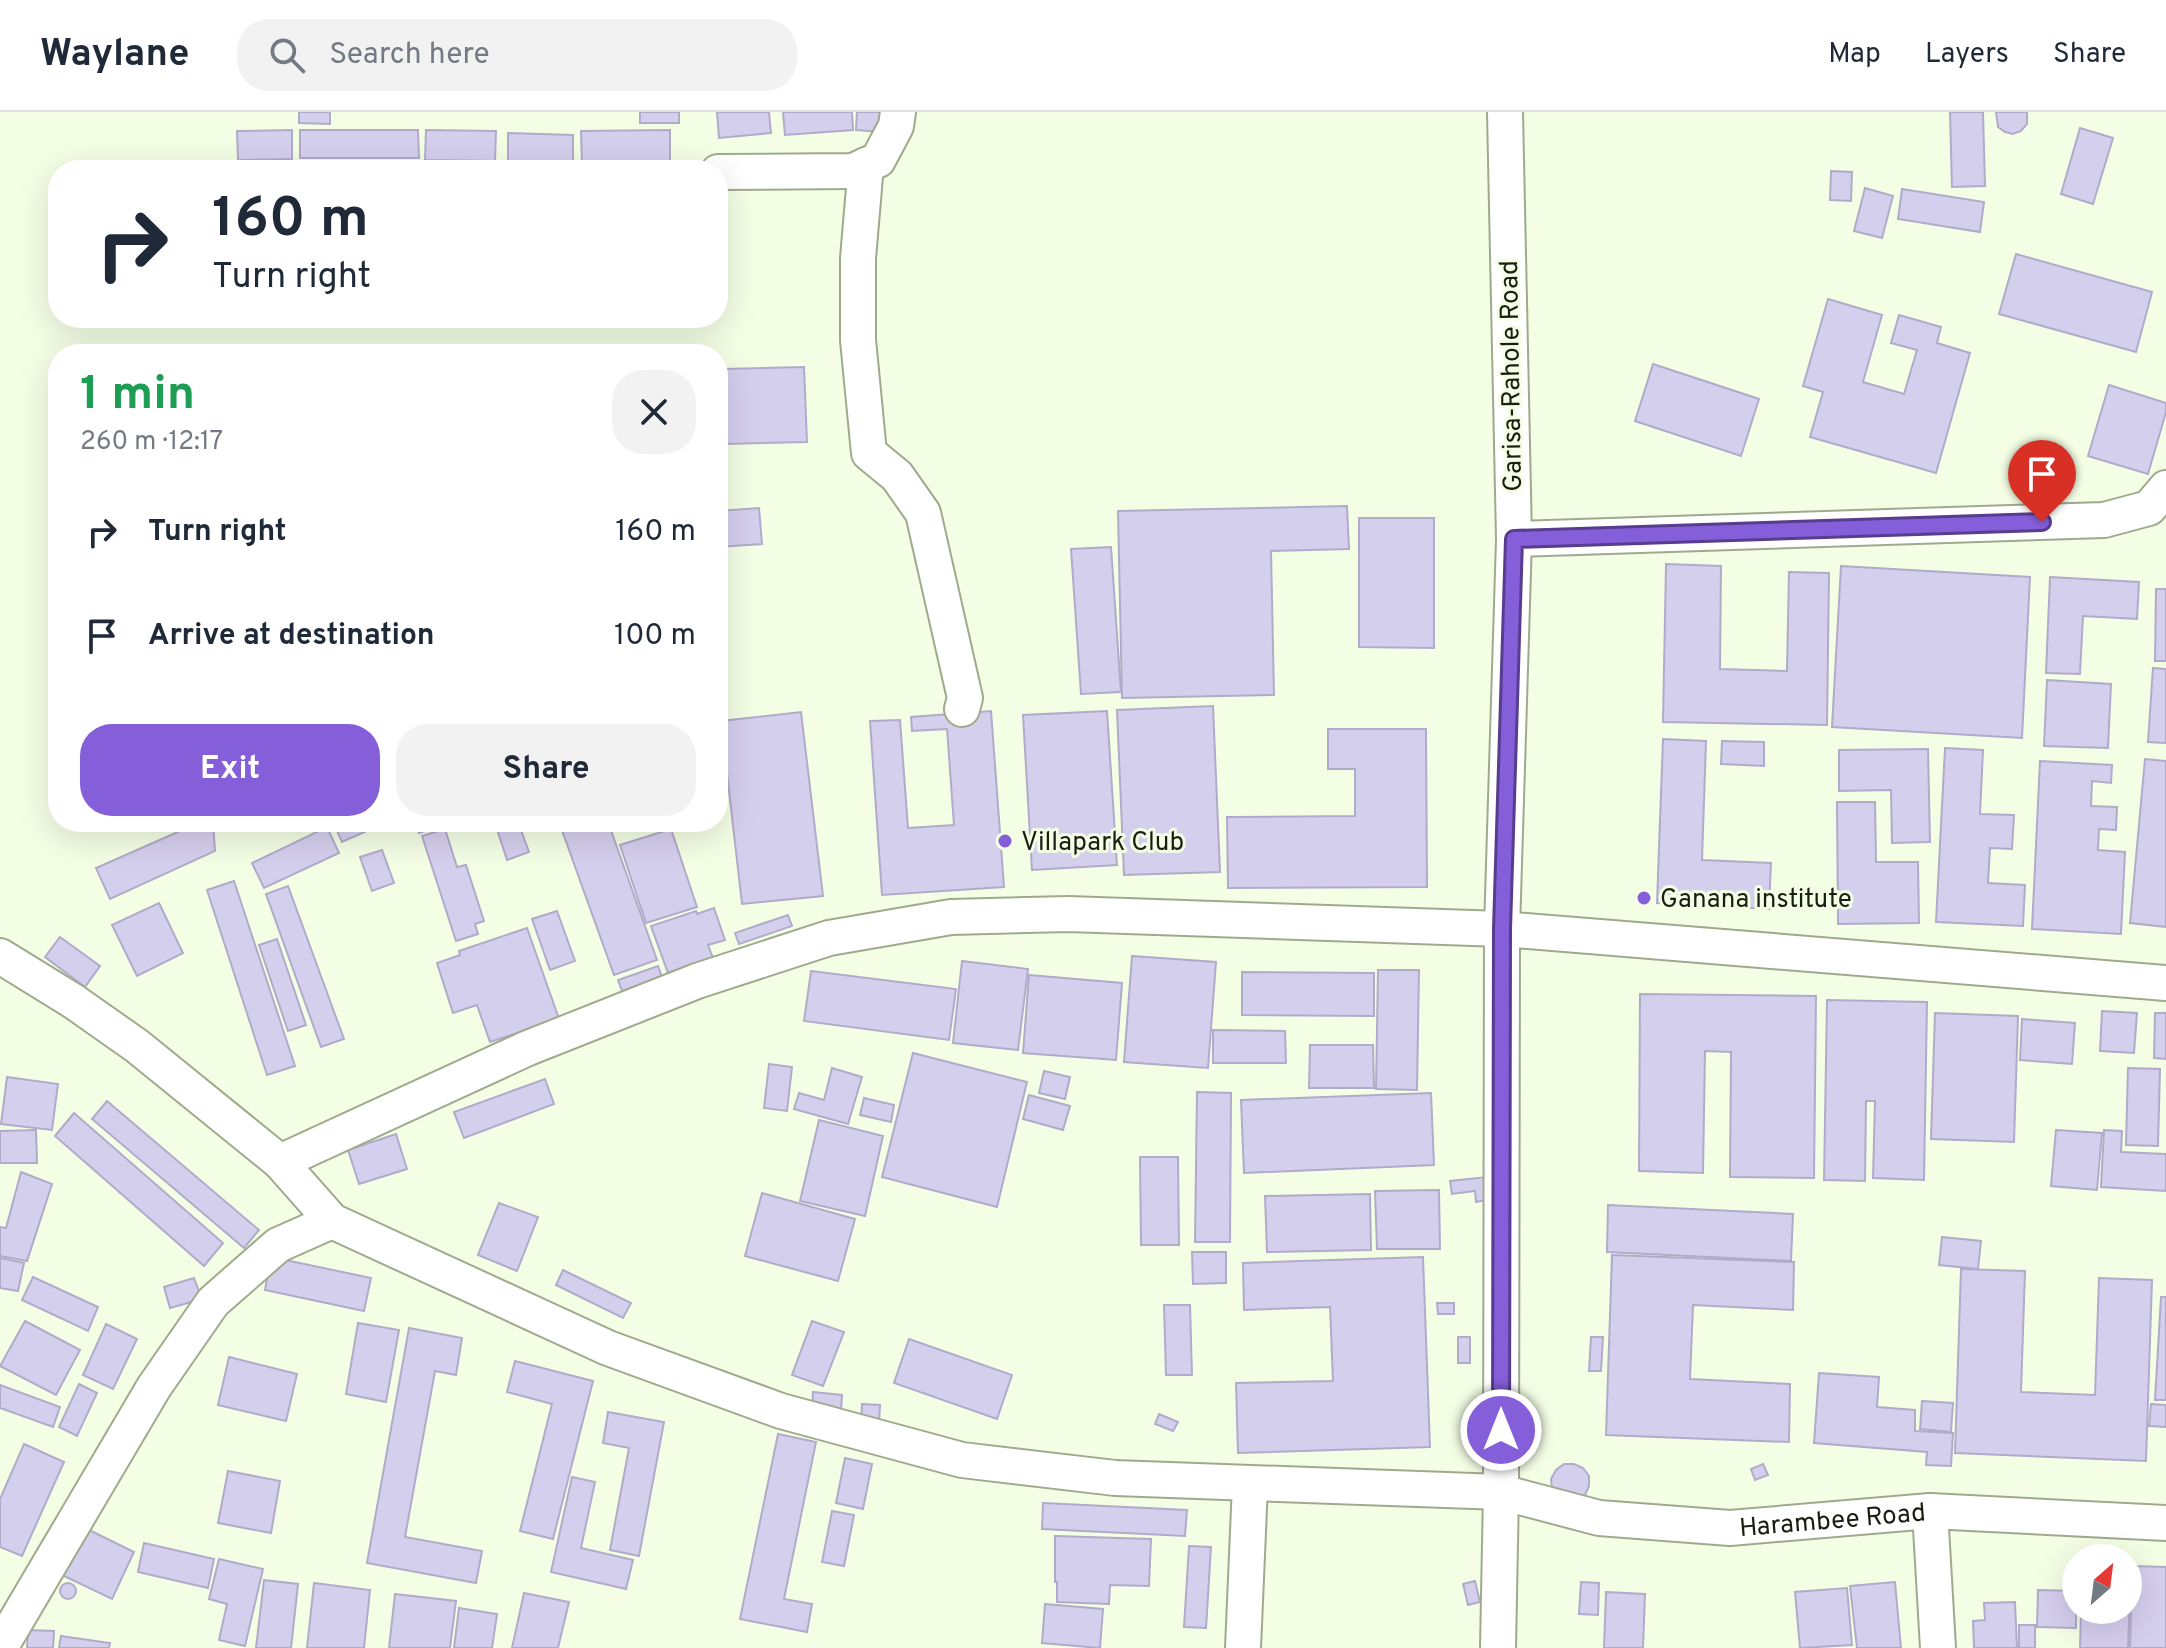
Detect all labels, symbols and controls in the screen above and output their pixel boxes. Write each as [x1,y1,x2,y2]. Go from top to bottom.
search box [237,19,797,91]
text: Waylane [40,31,189,80]
icon: search [265,33,309,77]
text: Search here [329,37,490,74]
text: Map [1828,37,1881,73]
text: Layers [1925,37,2009,73]
text: Share [2053,37,2126,73]
text: 160 m [212,186,369,256]
icon: right [80,192,184,296]
text: Turn right [212,255,371,301]
street label: Garisa-Rahole Road [1494,260,1531,492]
text: 1 min [80,366,195,426]
button: close [612,370,696,454]
text: 260 m · 12:17 [80,426,223,459]
pin [2008,440,2076,522]
icon: arrive [2020,452,2064,496]
icon: right [80,510,124,554]
text: Turn right [148,514,286,551]
text: 160 m [615,514,696,551]
icon: arrive [80,614,124,658]
text: Arrive at destination [148,618,434,655]
text: 100 m [614,618,696,655]
button: Exit [80,724,380,816]
button: Share [396,724,696,816]
place label: Villapark Club [1021,827,1184,860]
marker: Villapark Club [996,832,1014,850]
place label: Ganana institute [1660,884,1852,917]
marker: Ganana institute [1635,889,1653,907]
position arrow [1459,1388,1543,1472]
street label: Harambee Road [1738,1497,1927,1546]
north arrow [2062,1544,2142,1624]
map controls [2062,1544,2142,1624]

